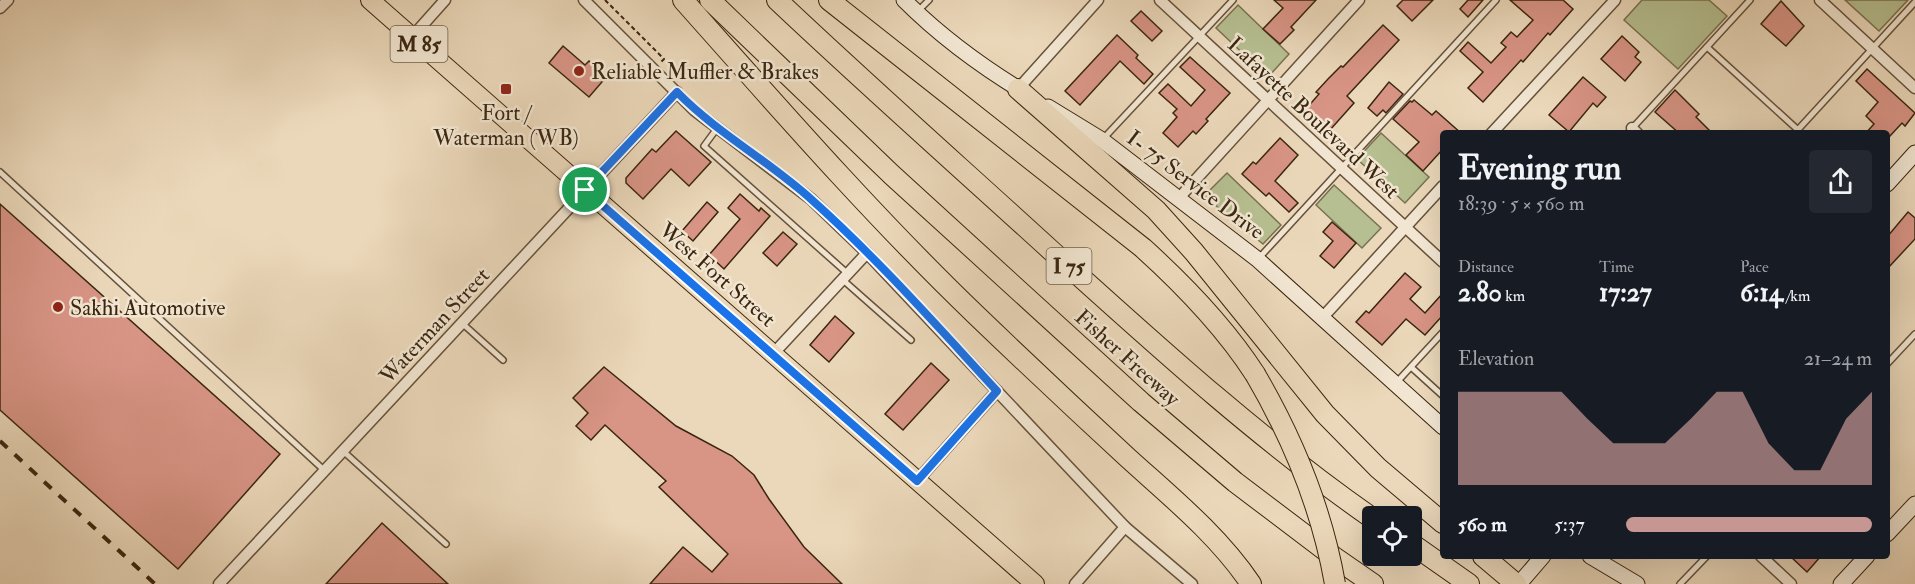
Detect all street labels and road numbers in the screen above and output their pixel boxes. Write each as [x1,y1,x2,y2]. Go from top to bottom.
road number: M 85 [390,26,448,62]
street label: Lafayette Boulevard West [1221,31,1405,205]
street label: I- 75 Service Drive [1121,124,1270,246]
street label: West Fort Street [652,216,782,333]
road number: I 75 [1046,248,1092,284]
street label: Waterman Street [373,262,496,390]
street label: Fisher Freeway [1069,303,1186,413]

